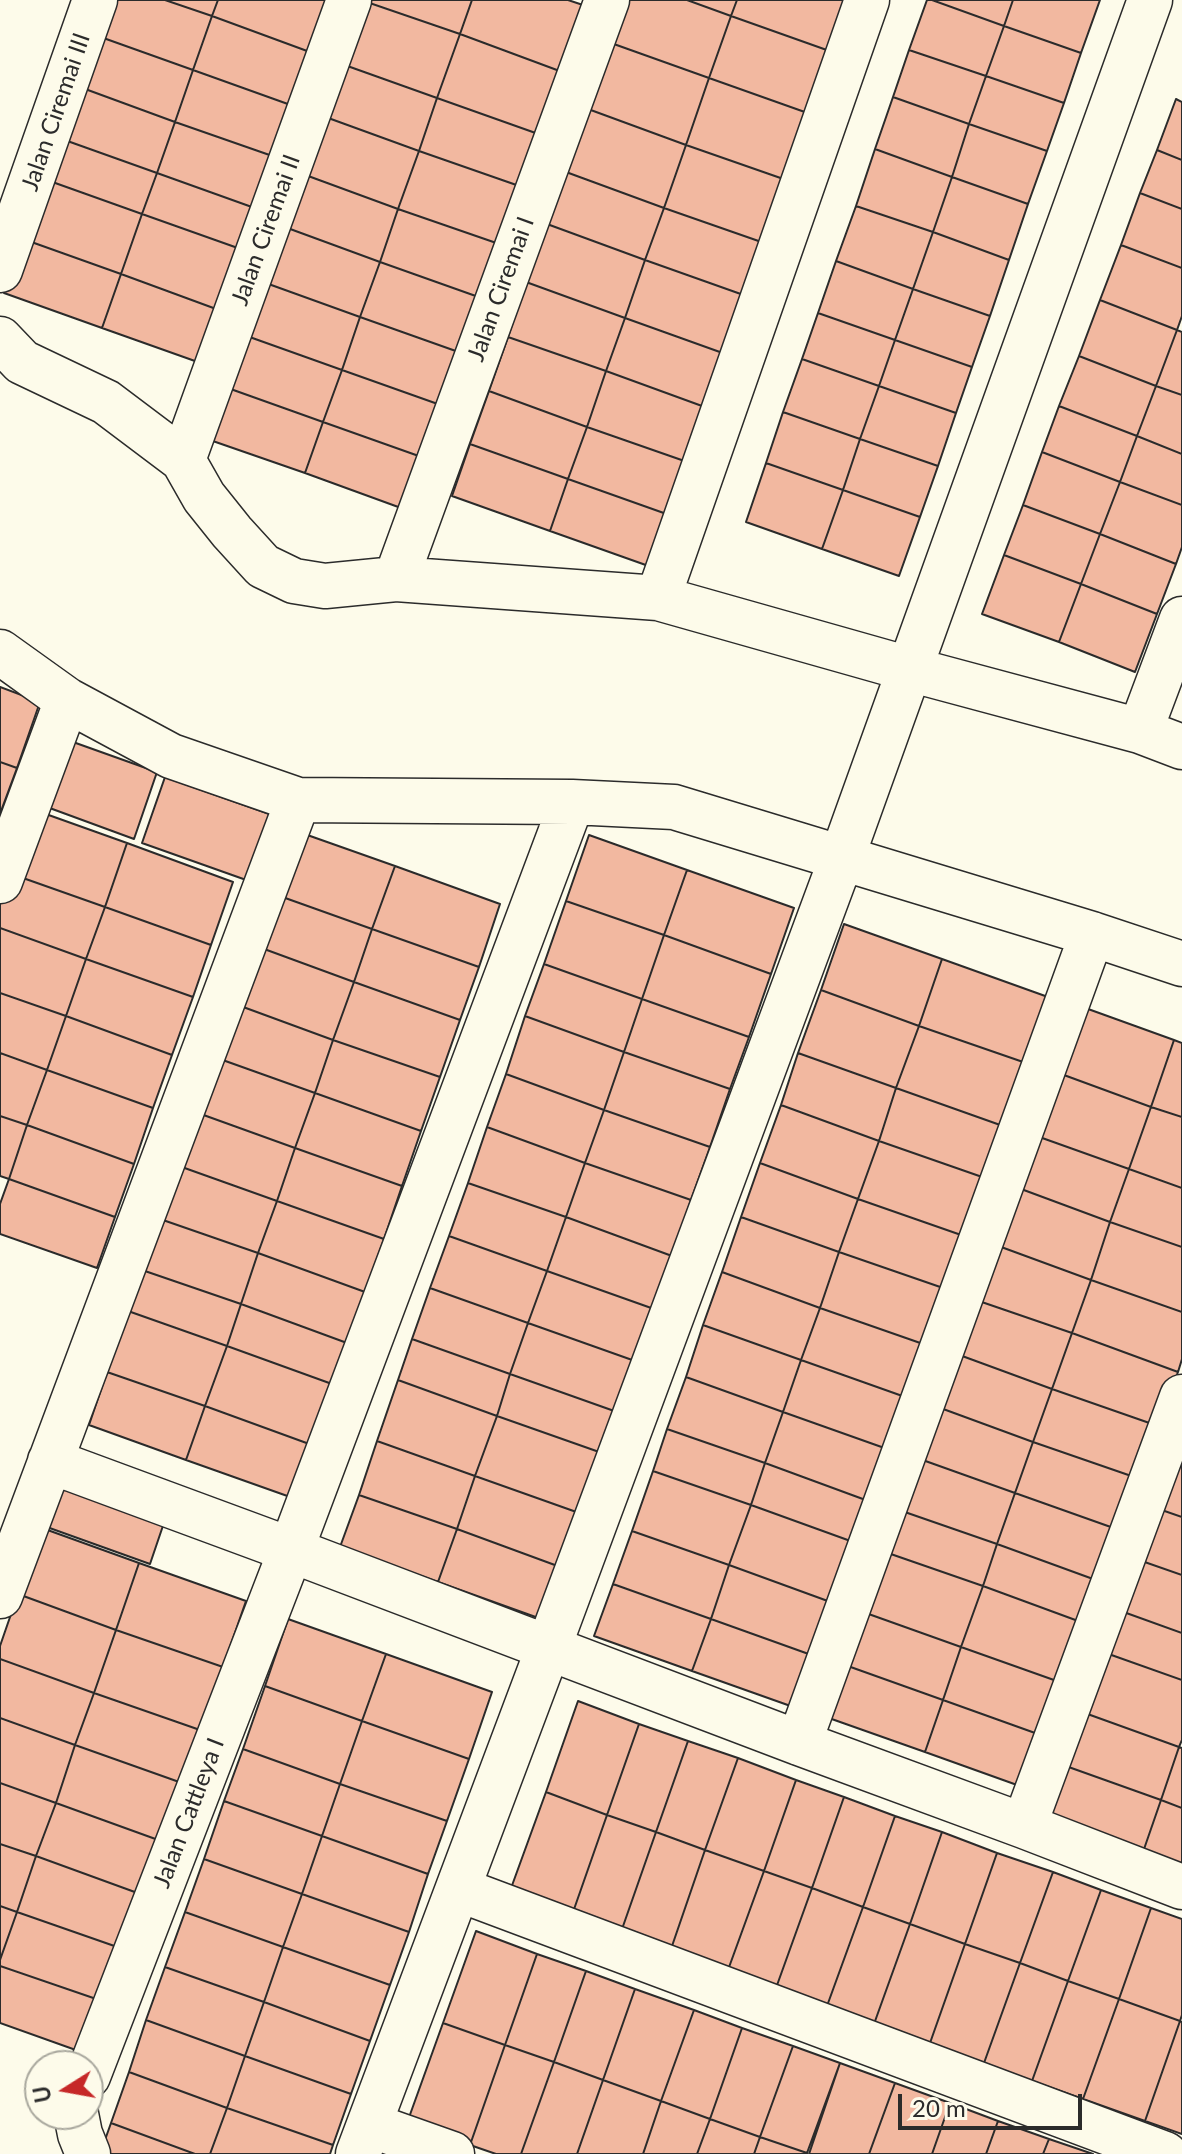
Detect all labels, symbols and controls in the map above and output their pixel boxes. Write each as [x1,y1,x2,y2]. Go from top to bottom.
street label: Jalan Ciremai III [15,29,97,195]
street label: Jalan Ciremai II [225,151,307,309]
street label: Jalan Ciremai I [462,213,540,365]
street label: Jalan Cattleya I [147,1734,231,1892]
north arrow [24,2050,104,2130]
scale bar [902,2078,1086,2128]
text: U [27,2084,57,2105]
text: 20 m [912,2093,966,2122]

